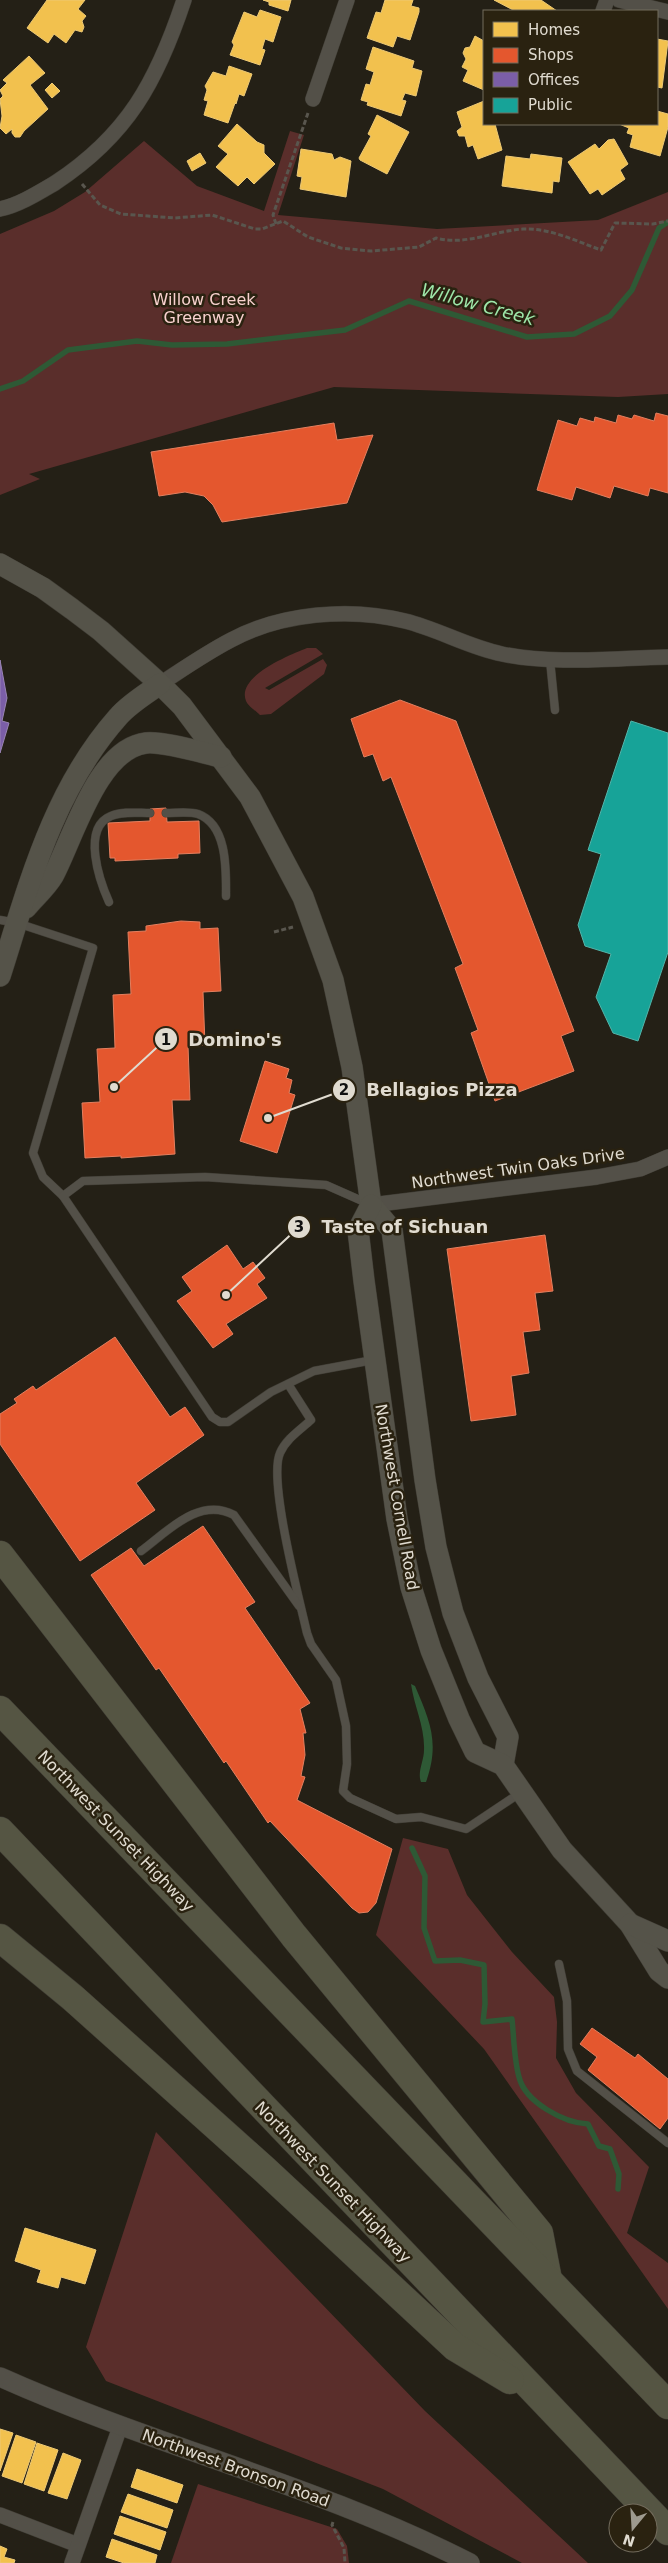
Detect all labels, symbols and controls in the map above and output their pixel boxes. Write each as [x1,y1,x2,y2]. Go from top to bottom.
legend [483,10,658,125]
text: Homes [528,21,580,39]
text: Shops [528,46,574,64]
text: Offices [528,71,580,89]
text: Public [528,96,572,114]
water label: Willow Creek [419,279,539,330]
park label: Willow Creek Greenway [152,290,256,327]
callout: Domino's [154,1023,292,1056]
text: Domino's [188,1029,282,1050]
text: 1 [161,1031,171,1049]
callout: Bellagios Pizza [332,1074,528,1107]
text: Bellagios Pizza [366,1079,518,1100]
text: 2 [339,1081,349,1099]
street label: Northwest Twin Oaks Drive [410,1144,626,1192]
callout: Taste of Sichuan [287,1210,499,1243]
text: Taste of Sichuan [322,1216,488,1237]
text: 3 [294,1218,304,1236]
street label: Northwest Cornell Road [371,1402,423,1592]
street label: Northwest Sunset Highway [34,1747,198,1915]
street label: Northwest Sunset Highway [251,2098,415,2266]
street label: Northwest Bronson Road [140,2425,332,2511]
north arrow [608,2503,658,2553]
text: N [621,2531,637,2550]

